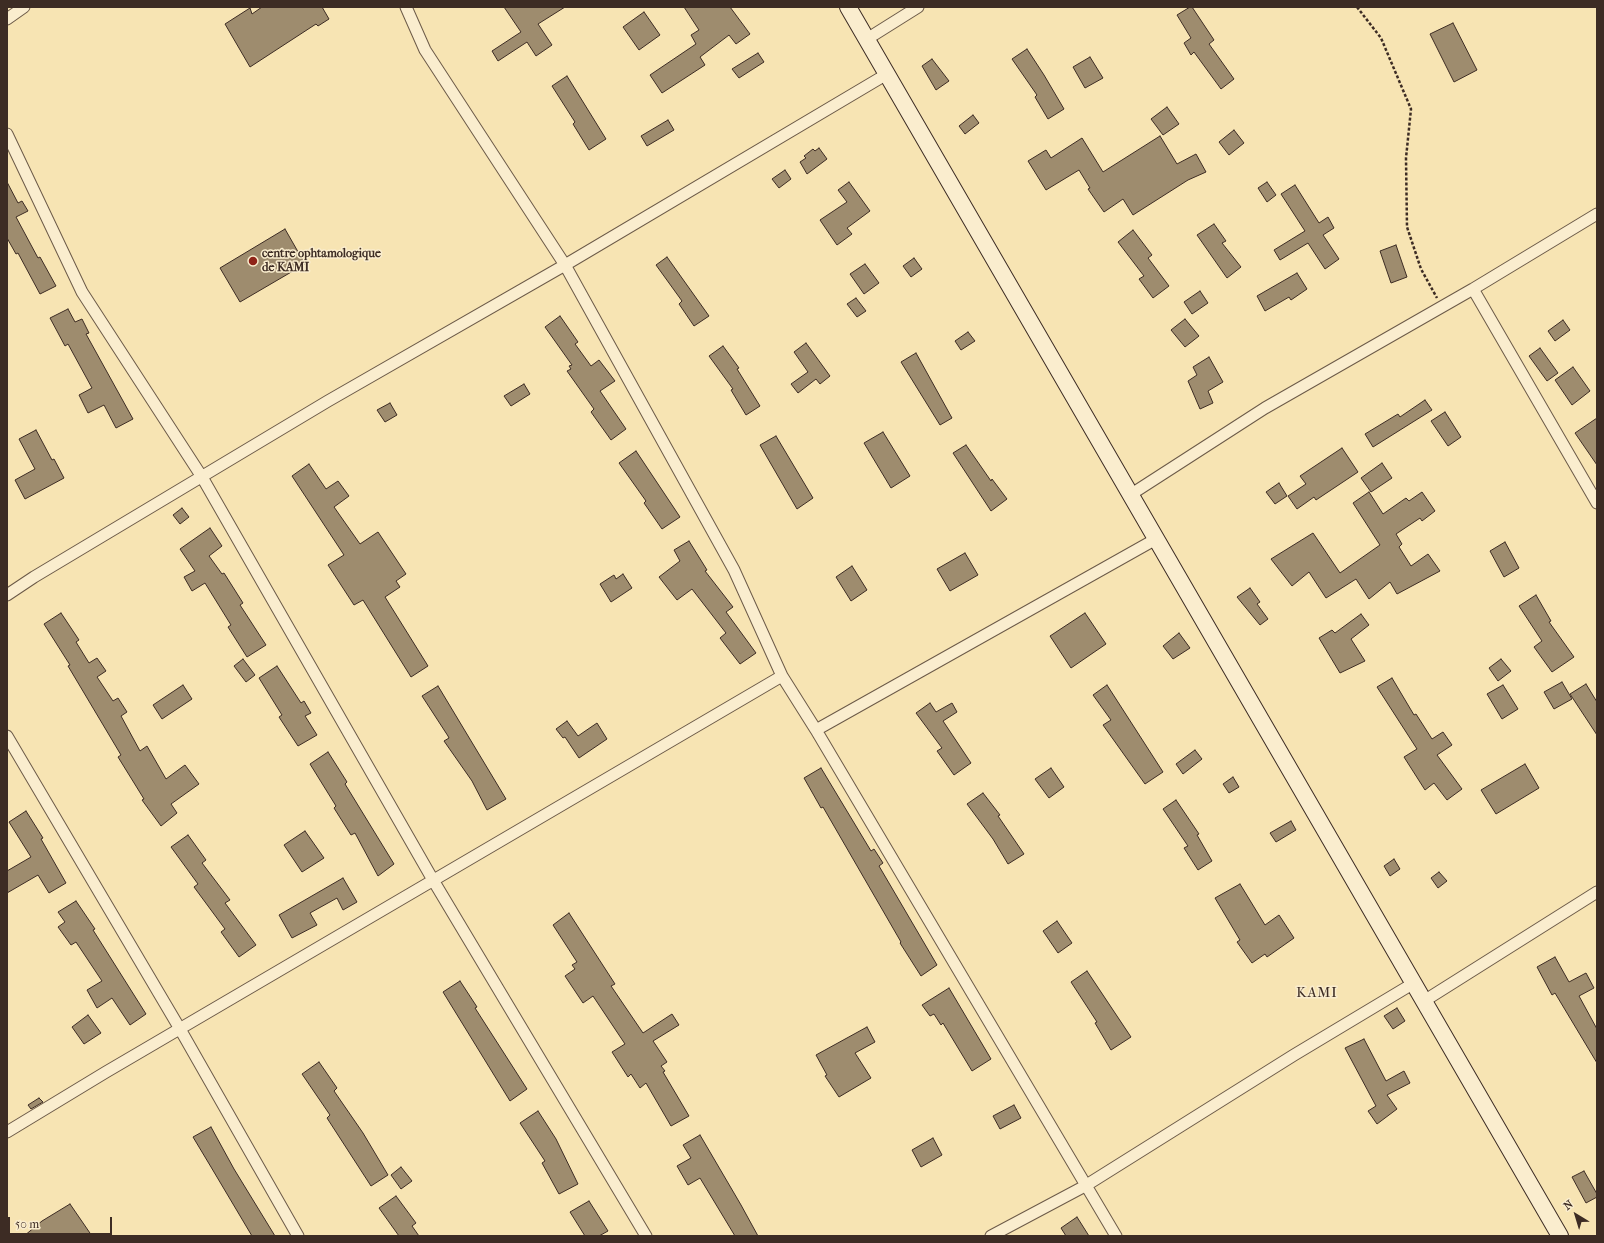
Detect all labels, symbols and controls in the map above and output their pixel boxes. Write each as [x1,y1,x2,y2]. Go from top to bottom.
place label: centre ophtamologique de KAMI [262,247,381,275]
marker: centre ophtamologique de KAMI [247,255,259,267]
district label: KAMI [1296,986,1338,1002]
north arrow [1556,1195,1596,1235]
text: N [1561,1197,1576,1213]
scale bar [10,1209,114,1235]
text: 50 m [15,1217,39,1231]

